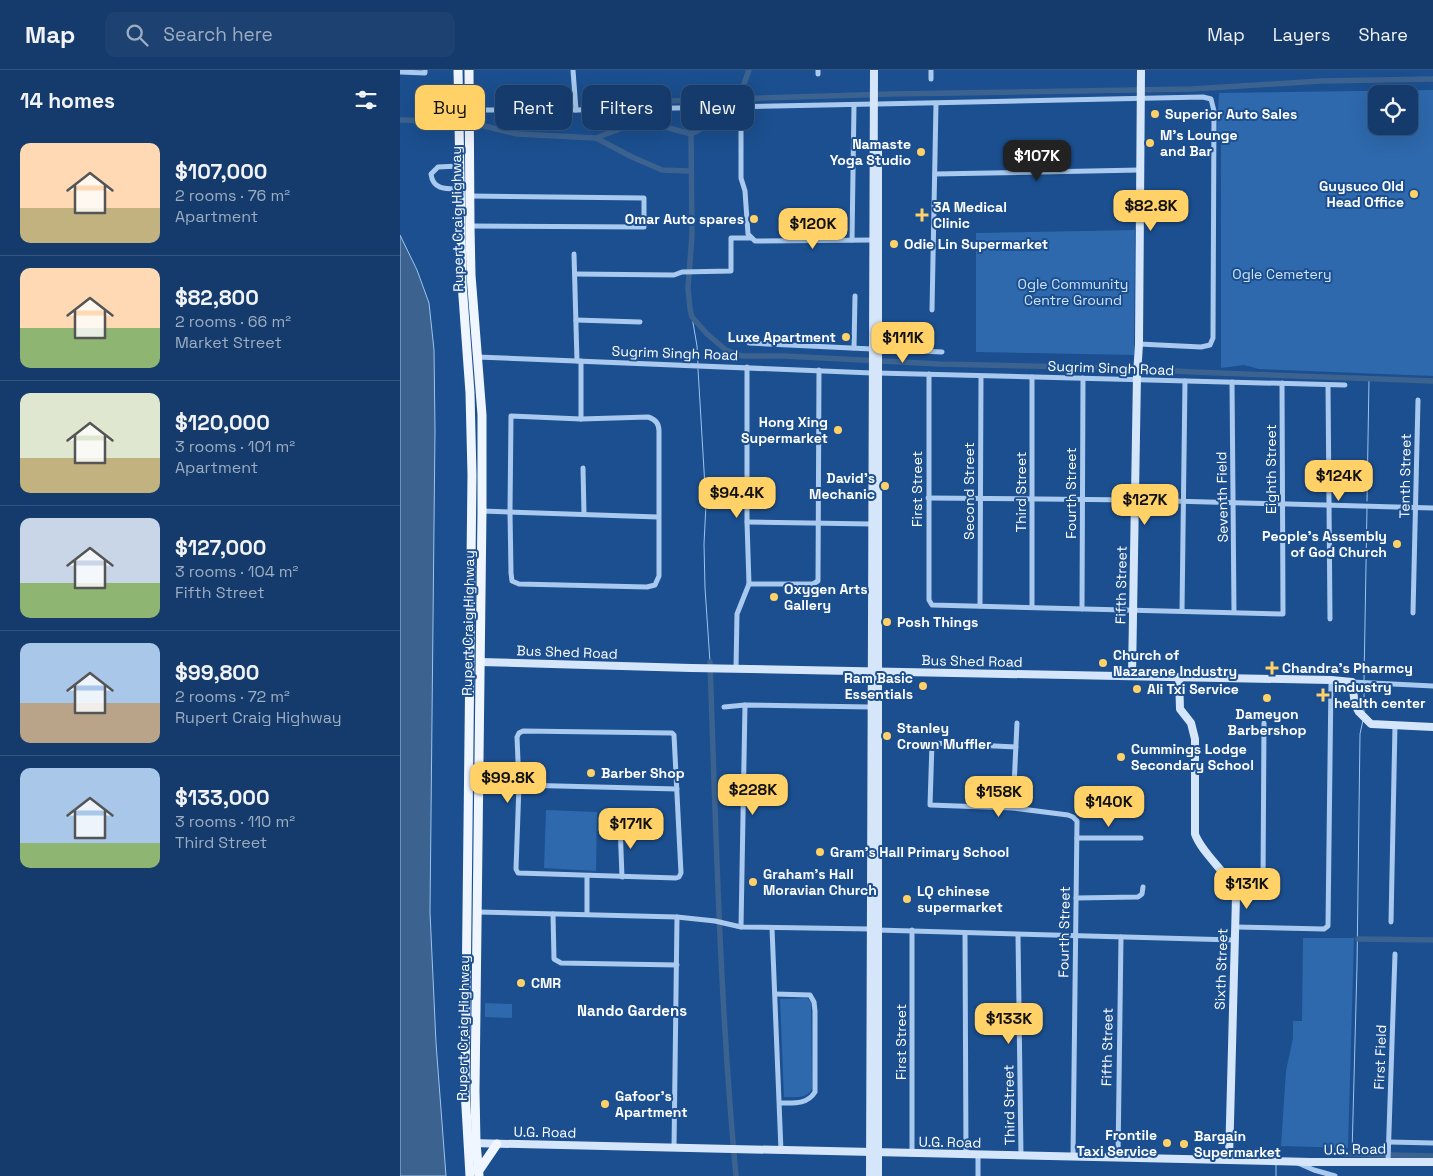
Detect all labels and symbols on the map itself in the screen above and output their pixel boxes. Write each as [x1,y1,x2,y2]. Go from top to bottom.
place label: Superior Auto Sales [1165,105,1297,123]
marker: Superior Auto Sales [1149,108,1161,120]
place label: M's Lounge and Bar [1160,126,1238,160]
place label: Namaste Yoga Studio [830,135,911,169]
marker: M's Lounge and Bar [1144,137,1156,149]
pin: $107K [1002,140,1072,182]
street label: Rupert Craig Highway [447,146,467,292]
marker: Namaste Yoga Studio [915,146,927,158]
place label: Guysuco Old Head Office [1319,177,1404,211]
marker: Guysuco Old Head Office [1408,188,1420,200]
pin: $82.8K [1110,190,1192,232]
place label: 3A Medical Clinic [933,198,1007,232]
pin: $120K [778,208,848,250]
marker: 3A Medical Clinic [915,208,929,222]
place label: Omar Auto spares [625,210,744,228]
marker: Omar Auto spares [748,213,760,225]
place label: Odie Lin Supermarket [904,235,1048,253]
marker: Odie Lin Supermarket [888,238,900,250]
park label: Ogle Cemetery [1232,265,1332,283]
park label: Ogle Community Centre Ground [1018,275,1128,309]
pin: $111K [868,322,938,364]
place label: Luxe Apartment [728,328,836,346]
marker: Luxe Apartment [840,331,852,343]
street label: Sugrim Singh Road [611,342,739,364]
street label: Sugrim Singh Road [1047,357,1175,379]
place label: Hong Xing Supermarket [741,413,828,447]
marker: Hong Xing Supermarket [832,424,844,436]
street label: Eighth Street [1262,424,1280,514]
street label: Tenth Street [1395,433,1415,519]
street label: Second Street [960,442,978,540]
street label: Fourth Street [1062,447,1080,539]
street label: First Street [908,451,926,527]
street label: Seventh Field [1212,451,1232,543]
street label: Third Street [1012,452,1030,532]
pin: $124K [1304,460,1374,502]
place label: David's Mechanic [809,469,875,503]
pin: $94.4K [696,476,778,519]
marker: David's Mechanic [879,480,891,492]
pin: $127K [1110,484,1180,526]
place label: People's Assembly of God Church [1262,527,1387,561]
marker: People's Assembly of God Church [1391,538,1403,550]
street label: Fifth Street [1111,546,1131,624]
street label: Rupert Craig Highway [458,550,478,696]
place label: Oxygen Arts Gallery [784,580,868,614]
marker: Oxygen Arts Gallery [768,591,780,603]
place label: Posh Things [897,613,978,631]
marker: Posh Things [881,616,893,628]
street label: Bus Shed Road [516,641,618,663]
place label: Church of Nazarene Industry [1113,646,1237,680]
street label: Bus Shed Road [921,651,1023,671]
marker: Church of Nazarene Industry [1097,657,1109,669]
place label: Chandra's Pharmcy [1282,659,1413,677]
marker: Chandra's Pharmcy [1266,662,1278,674]
place label: Ram Basic Essentials [844,669,913,703]
place label: industry health center [1334,678,1426,712]
marker: Ram Basic Essentials [917,680,929,692]
place label: Ali Txi Service [1147,680,1239,698]
marker: Ali Txi Service [1131,683,1143,695]
marker: industry health center [1316,688,1330,702]
marker: Dameyon Barbershop [1261,692,1273,704]
place label: Dameyon Barbershop [1228,705,1306,739]
place label: Stanley Crown Muffler [897,719,992,753]
marker: Stanley Crown Muffler [881,730,893,742]
place label: Cummings Lodge Secondary School [1131,740,1254,774]
marker: Cummings Lodge Secondary School [1115,751,1127,763]
pin: $99.8K [467,762,549,804]
place label: Barber Shop [601,764,685,782]
marker: Barber Shop [585,767,597,779]
pin: $228K [718,774,788,816]
pin: $158K [964,776,1034,818]
pin: $140K [1074,786,1144,828]
pin: $171K [596,808,666,850]
place label: Gram's Hall Primary School [830,843,1009,861]
marker: Gram's Hall Primary School [814,846,826,858]
place label: Graham's Hall Moravian Church [763,865,877,899]
pin: $131K [1212,868,1282,910]
marker: Graham's Hall Moravian Church [747,876,759,888]
place label: LQ chinese supermarket [917,882,1003,916]
street label: Fourth Street [1054,886,1074,978]
marker: LQ chinese supermarket [901,893,913,905]
street label: Sixth Street [1211,928,1231,1010]
street label: Rupert Craig Highway [453,955,473,1101]
place label: CMR [531,974,561,992]
marker: CMR [515,977,527,989]
district label: Nando Gardens [577,1001,687,1020]
pin: $133K [974,1002,1044,1045]
street label: First Street [892,1004,910,1080]
street label: Fifth Street [1097,1008,1117,1086]
street label: First Field [1370,1024,1390,1090]
street label: Third Street [999,1065,1019,1145]
place label: Gafoor's Apartment [615,1087,688,1121]
marker: Gafoor's Apartment [599,1098,611,1110]
street label: U.G. Road [514,1122,576,1142]
place label: Frontile Taxi Service [1077,1126,1157,1160]
place label: Bargain Supermarket [1194,1127,1281,1161]
street label: U.G. Road [919,1132,981,1152]
marker: Frontile Taxi Service [1161,1137,1173,1149]
marker: Bargain Supermarket [1178,1138,1190,1150]
street label: U.G. Road [1324,1139,1386,1159]

